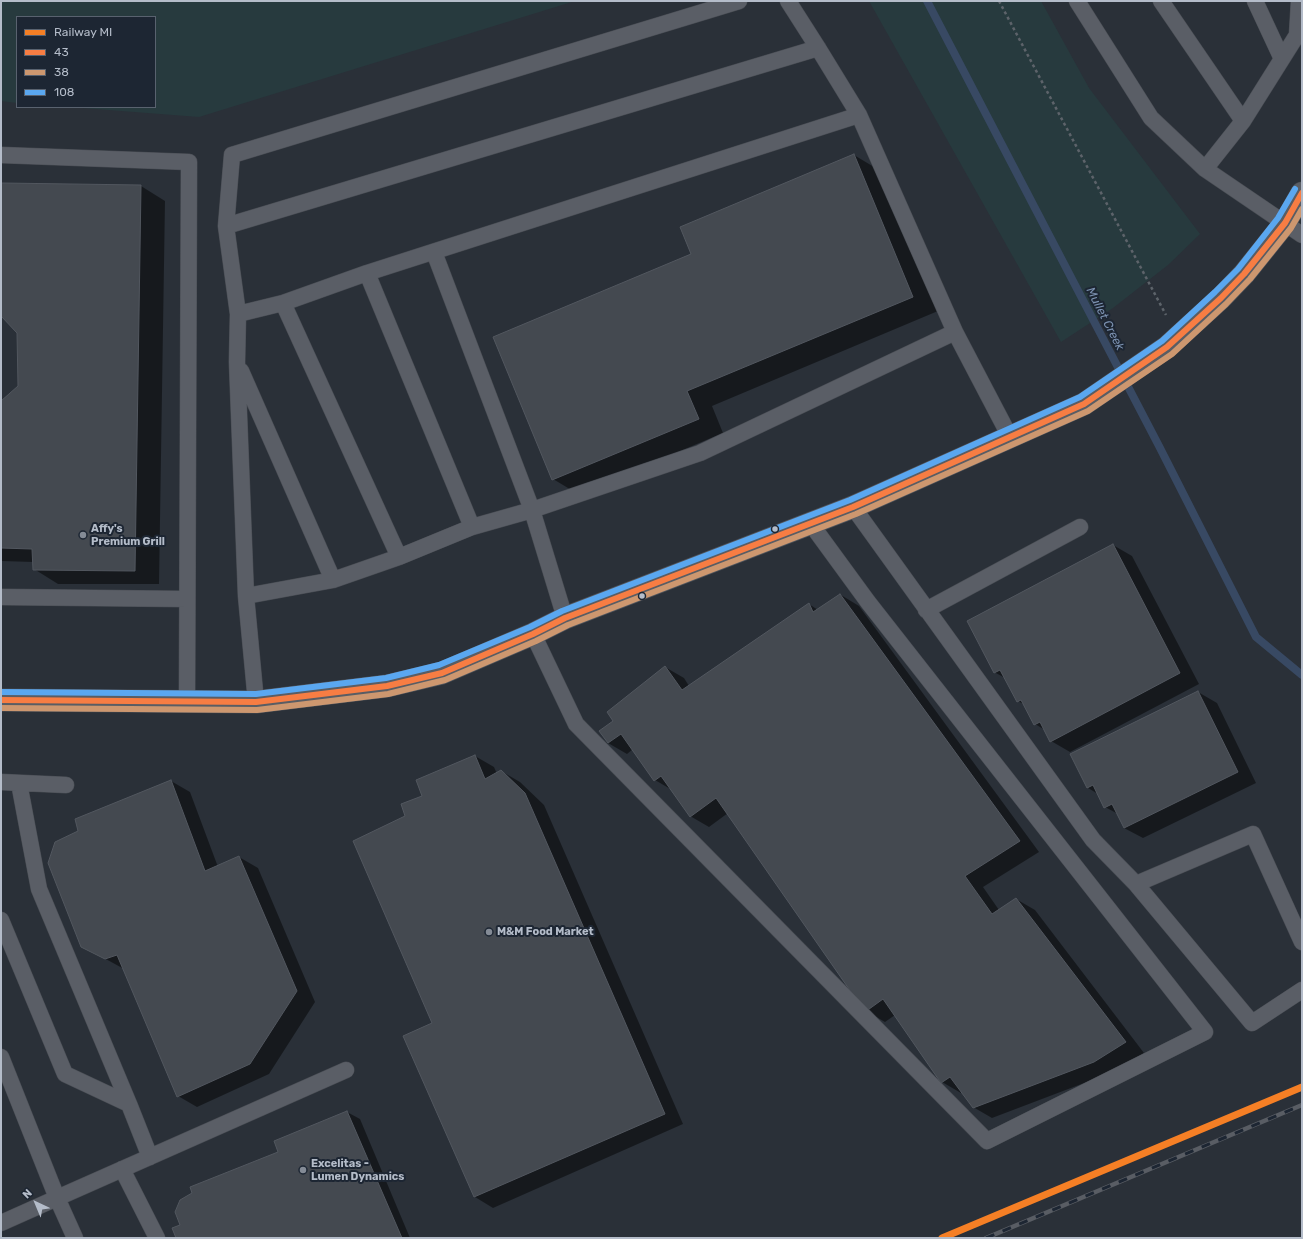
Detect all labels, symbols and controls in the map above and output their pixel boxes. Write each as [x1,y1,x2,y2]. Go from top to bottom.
legend [16,16,156,108]
text: Railway MI [54,25,112,39]
text: 43 [54,45,69,59]
text: 38 [54,65,69,79]
text: 108 [54,85,74,99]
water label: Mullet Creek [1083,285,1127,353]
place label: Affy's Premium Grill [91,522,165,548]
unlabelled marker [770,524,780,534]
marker: Affy's Premium Grill [78,530,88,540]
unlabelled marker [637,591,647,601]
place label: M&M Food Market [497,925,594,939]
marker: M&M Food Market [484,927,494,937]
place label: Excelitas - Lumen Dynamics [311,1157,404,1183]
marker: Excelitas - Lumen Dynamics [298,1165,308,1175]
north arrow [16,1183,56,1223]
text: N [20,1187,35,1201]

